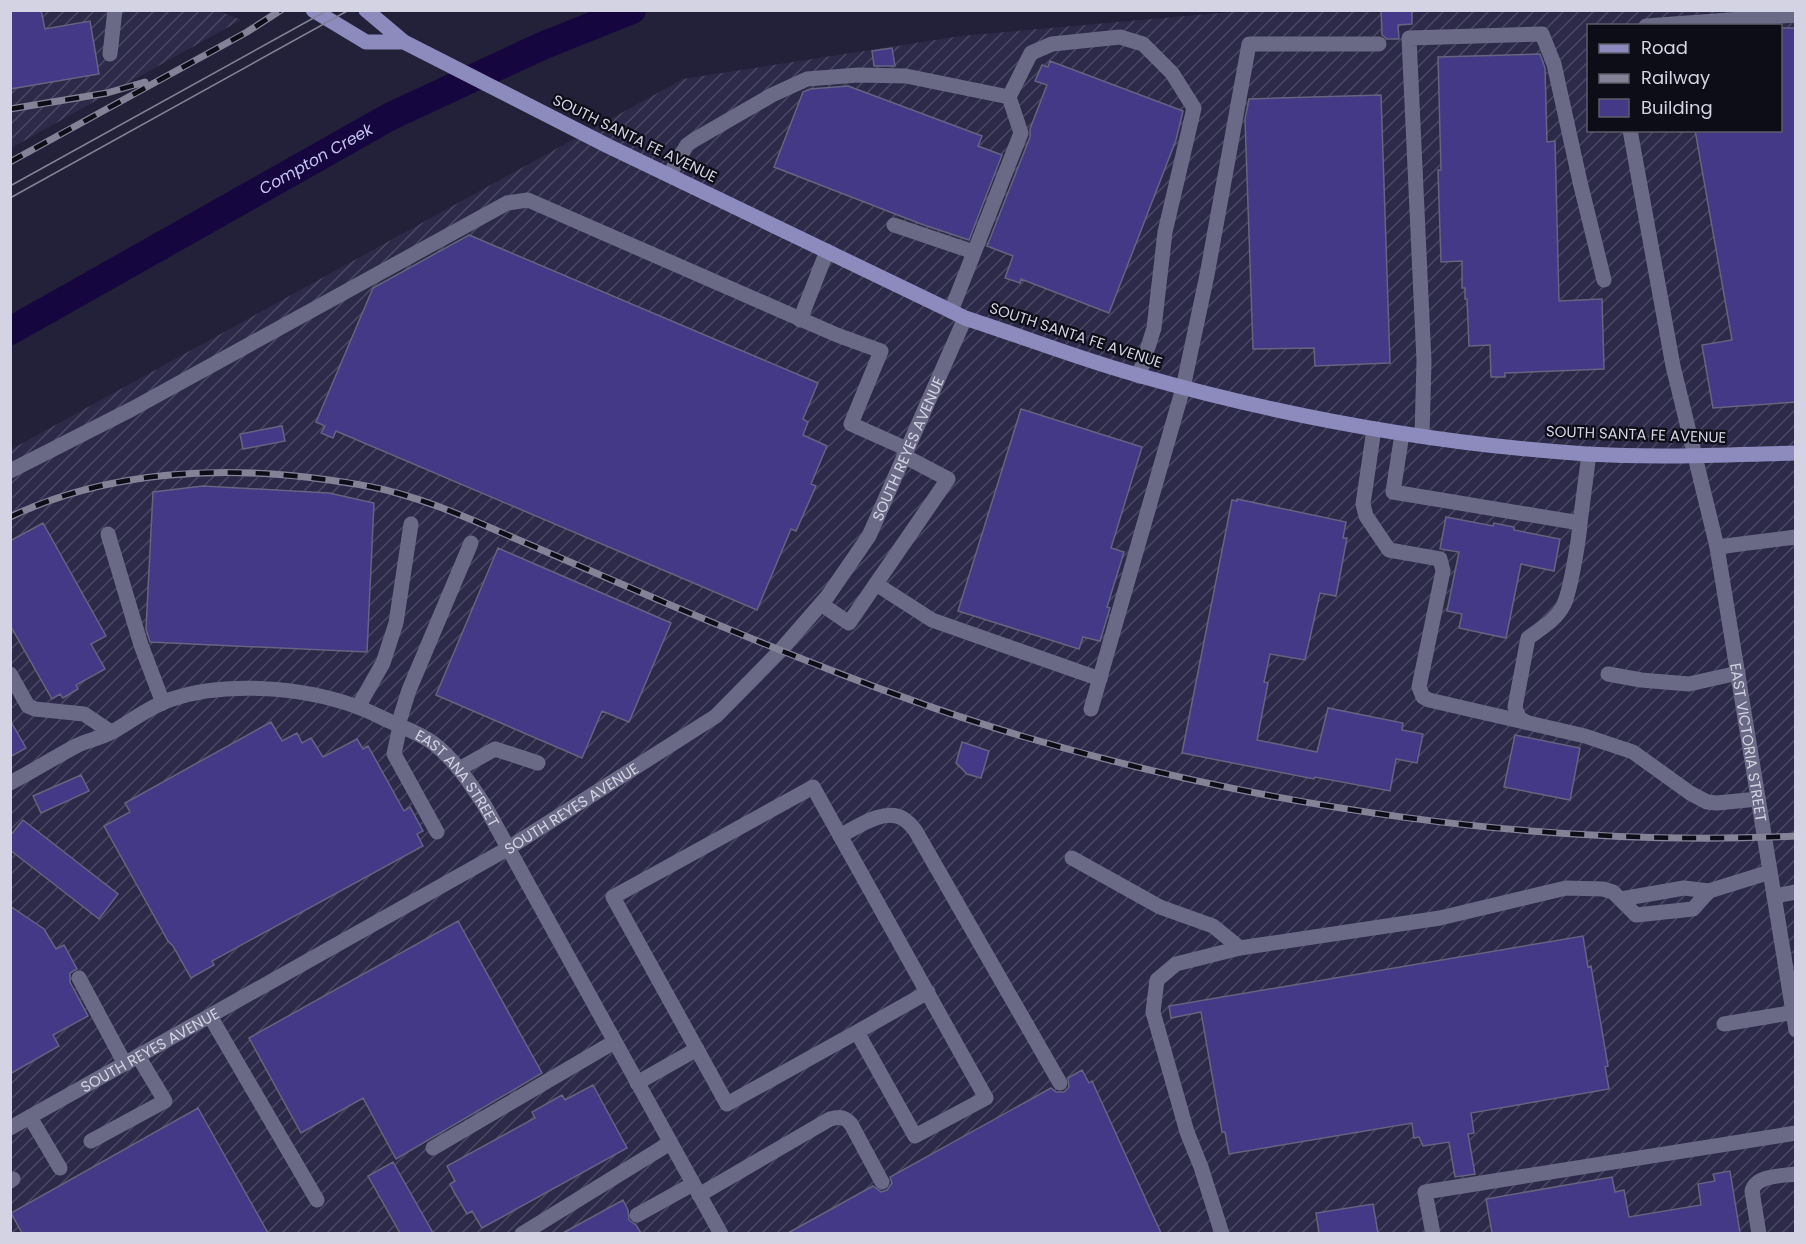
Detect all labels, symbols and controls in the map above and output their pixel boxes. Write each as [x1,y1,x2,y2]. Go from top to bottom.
legend [1587,24,1782,132]
text: Road [1641,35,1688,60]
text: Railway [1641,65,1710,90]
street label: SOUTH SANTA FE AVENUE [549,89,721,187]
text: Building [1641,95,1713,120]
water label: Compton Creek [255,117,377,200]
street label: SOUTH SANTA FE AVENUE [987,297,1165,373]
street label: SOUTH REYES AVENUE [866,373,948,524]
street label: SOUTH SANTA FE AVENUE [1545,420,1727,448]
street label: EAST VICTORIA STREET [1726,661,1772,823]
street label: EAST ANA STREET [412,724,505,830]
street label: SOUTH REYES AVENUE [500,758,642,859]
street label: SOUTH REYES AVENUE [76,1002,223,1097]

